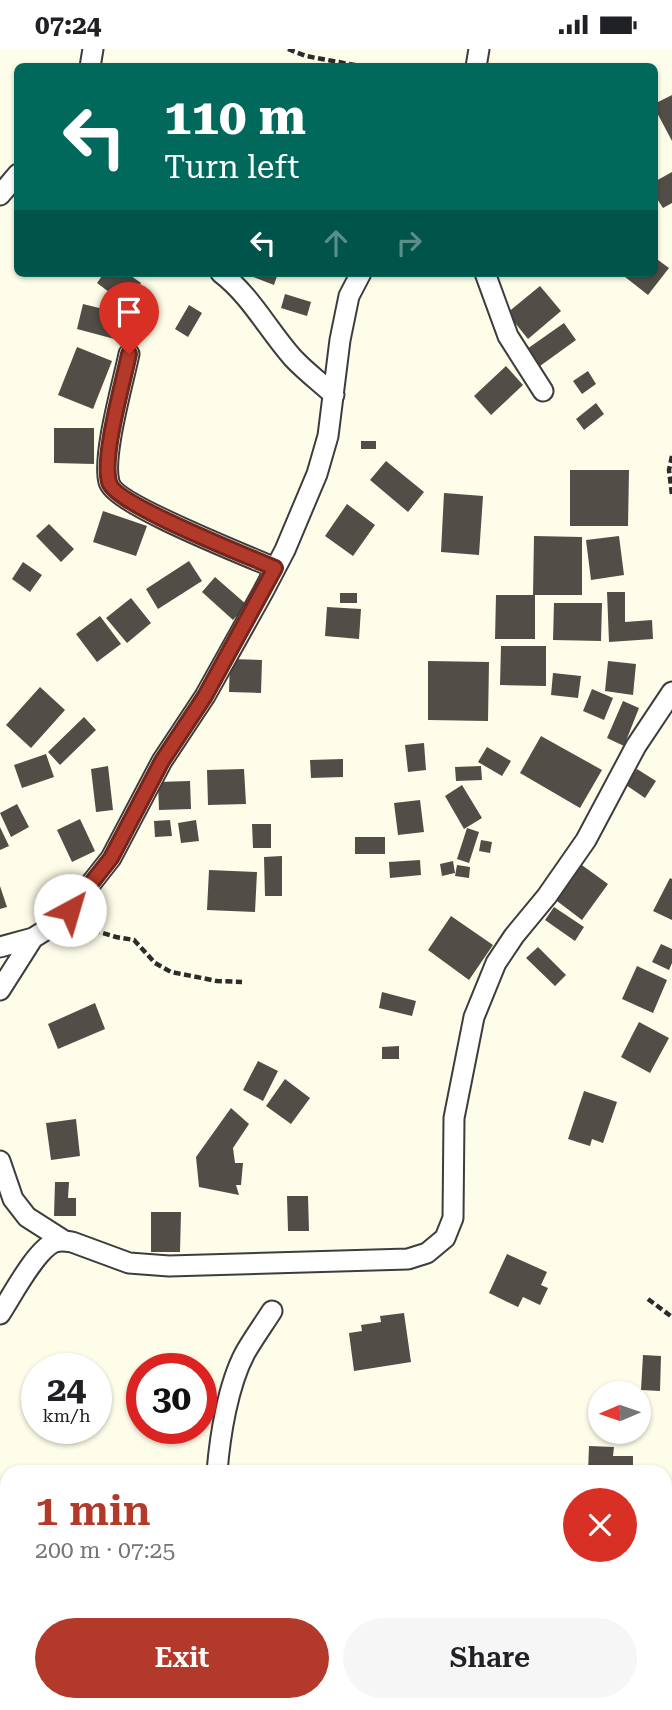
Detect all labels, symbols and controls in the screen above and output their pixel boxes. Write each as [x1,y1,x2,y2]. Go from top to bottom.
text: 07:24 [35,10,101,40]
text: 110 m [164,89,306,146]
icon: left [49,91,140,182]
text: Turn left [164,148,299,186]
icon: left [244,224,282,262]
icon: ahead [317,224,355,262]
icon: right [390,224,428,262]
pin [99,282,159,354]
icon: arrive [110,293,148,331]
position arrow [33,873,107,947]
speed limit sign: 30 [126,1353,217,1444]
text: 24 [47,1369,86,1410]
north arrow [588,1381,651,1444]
map controls [588,1381,651,1444]
text: km/h [42,1405,91,1426]
text: 1 min [35,1486,151,1535]
button: close [563,1488,637,1562]
text: 200 m · 07:25 [35,1537,175,1564]
button: Exit [35,1618,329,1698]
button: Share [343,1618,637,1698]

